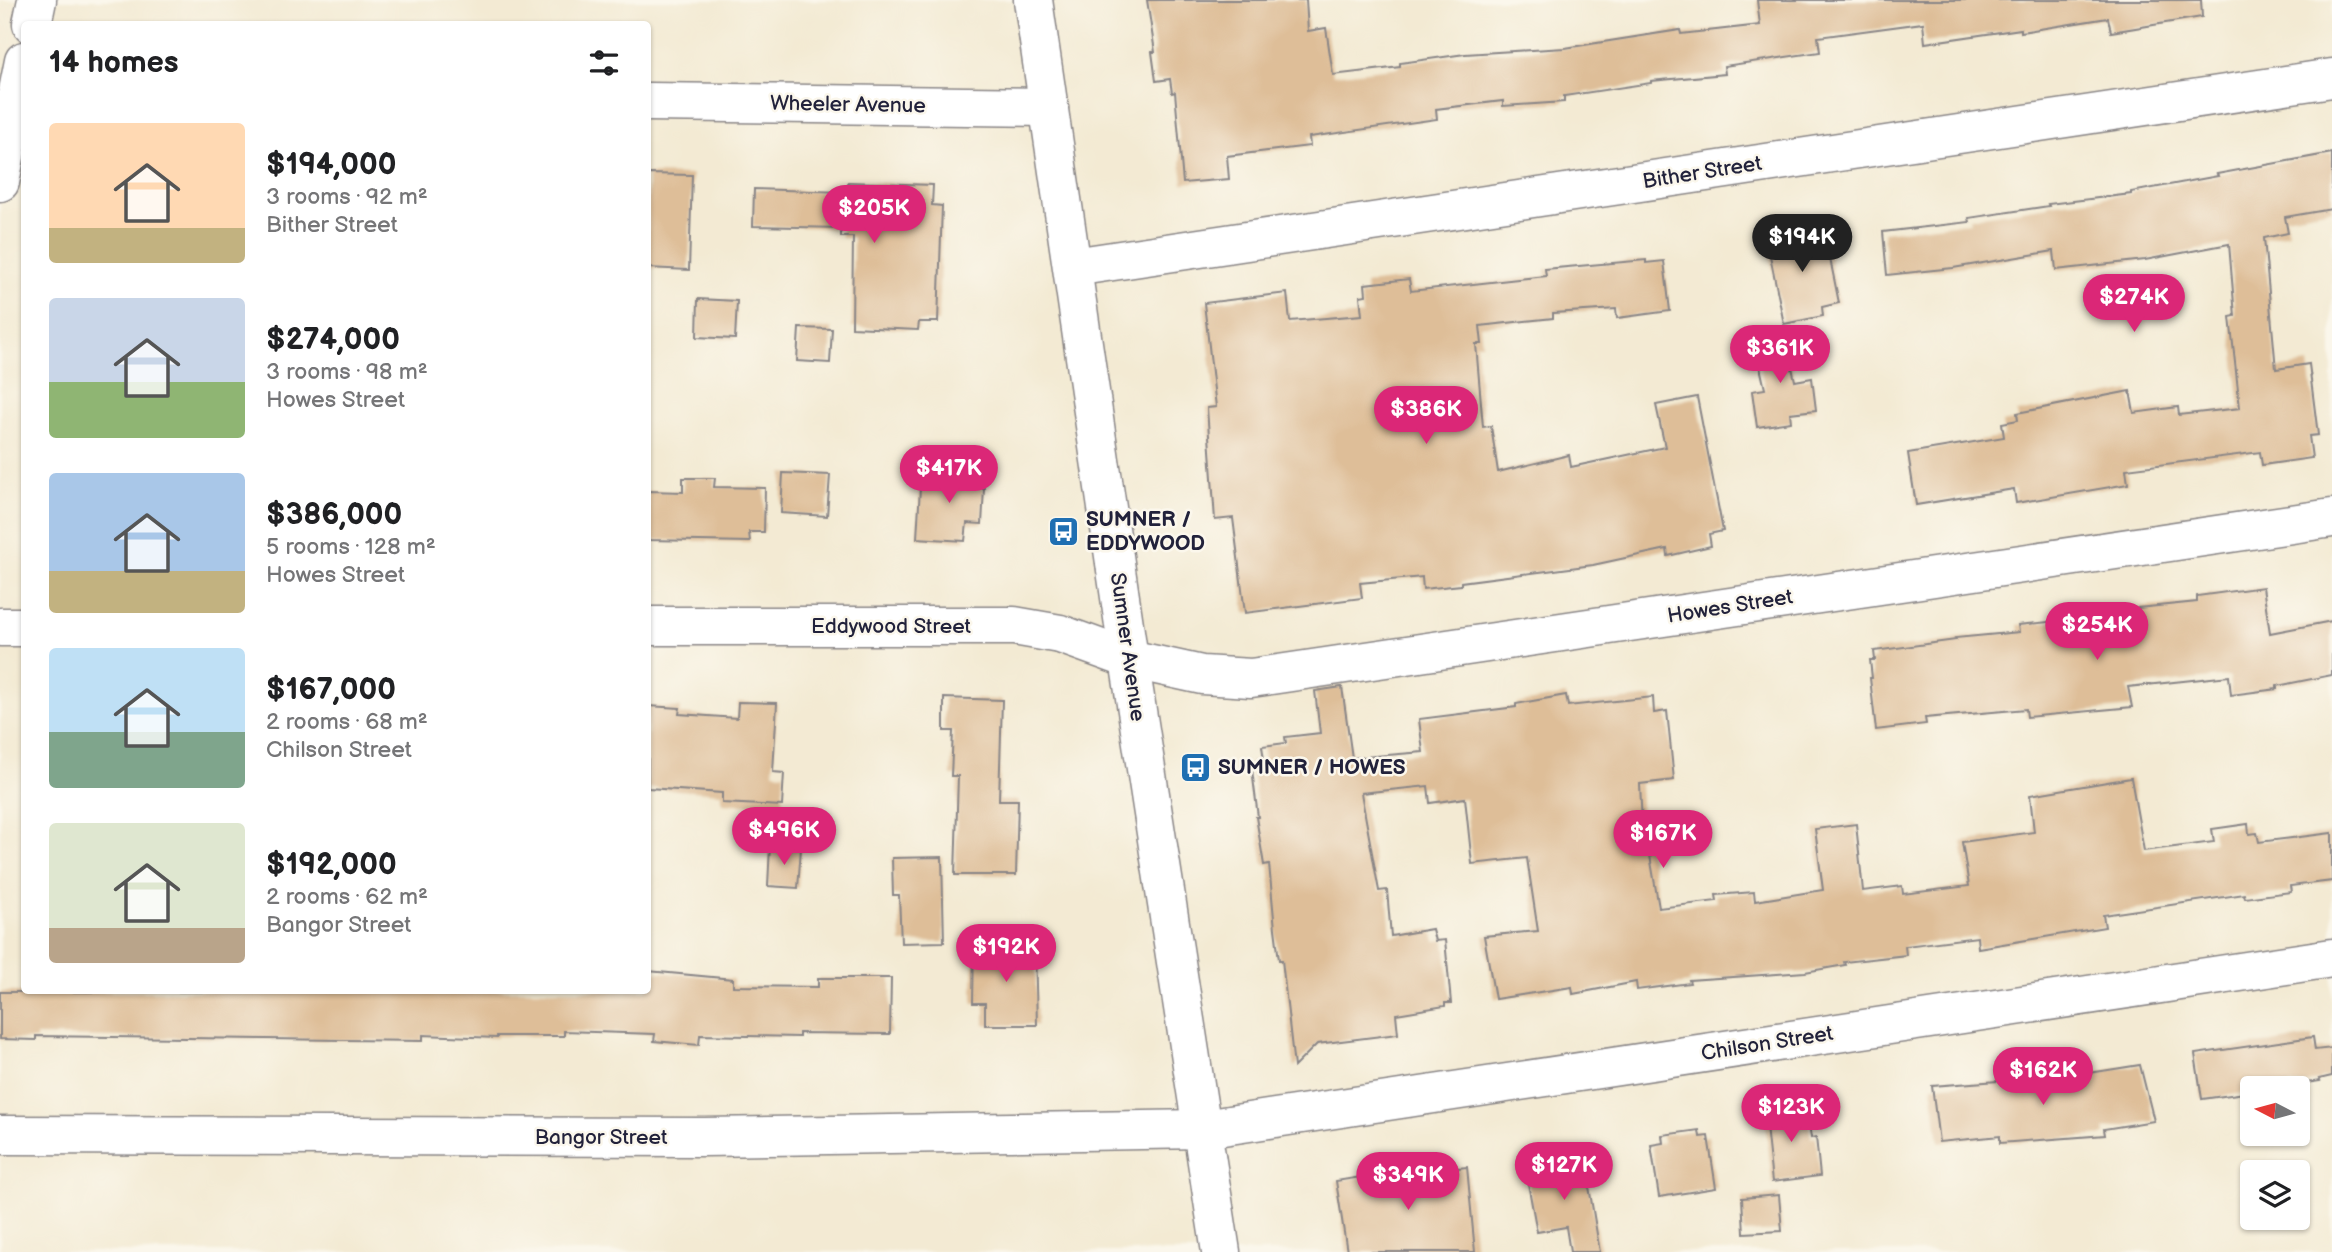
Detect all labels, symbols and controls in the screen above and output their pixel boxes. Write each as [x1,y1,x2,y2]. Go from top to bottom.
icon: filters [585,44,623,82]
text: 14 homes [49,45,178,81]
street label: Wheeler Avenue [770,91,926,118]
text: $194,000 [266,147,396,183]
icon: home [105,151,189,235]
street label: Bither Street [1641,151,1764,194]
text: 3 rooms · 92 m² [266,183,428,211]
pin: $205K [825,186,923,245]
text: $205K [838,194,910,222]
text: Bither Street [266,211,398,239]
pin: $194K [1753,215,1851,274]
text: $194K [1768,223,1836,251]
pin: $274K [2085,274,2183,334]
text: $274K [2099,283,2169,311]
text: $274,000 [266,322,400,358]
icon: home [105,326,189,410]
pin: $361K [1731,326,1829,385]
text: $361K [1746,334,1814,362]
text: 3 rooms · 98 m² [266,358,428,386]
text: Howes Street [266,386,405,414]
pin: $386K [1377,386,1475,446]
text: $386K [1390,395,1462,423]
pin: $417K [900,446,998,505]
text: $417K [916,454,982,482]
text: $386,000 [266,497,402,533]
icon: home [105,501,189,585]
place label: SUMNER / EDDYWOOD [1086,507,1205,556]
bus stop icon: SUMNER / EDDYWOOD [1046,514,1080,548]
text: 5 rooms · 128 m² [266,533,436,561]
text: Howes Street [266,561,405,589]
street label: Sumner Avenue [1105,571,1150,723]
street label: Howes Street [1665,584,1795,629]
pin: $254K [2048,602,2146,662]
text: $254K [2061,611,2133,639]
street label: Eddywood Street [811,614,972,639]
text: $167,000 [266,672,396,708]
icon: home [105,676,189,760]
text: 2 rooms · 68 m² [266,708,428,736]
text: Chilson Street [266,736,412,764]
bus stop icon: SUMNER / HOWES [1178,750,1212,784]
place label: SUMNER / HOWES [1218,755,1406,780]
pin: $496K [735,808,833,867]
pin: $167K [1614,810,1712,870]
text: $496K [748,816,820,844]
text: $167K [1629,819,1697,847]
text: $192,000 [266,847,397,883]
icon: home [105,851,189,935]
text: 2 rooms · 62 m² [266,883,428,911]
text: Bangor Street [266,911,411,939]
pin: $192K [957,925,1055,984]
text: $192K [972,933,1040,961]
street label: Chilson Street [1699,1021,1835,1066]
pin: $162K [1994,1048,2092,1107]
text: $162K [2009,1056,2077,1084]
north arrow [2240,1076,2310,1146]
map controls [2240,1076,2310,1230]
pin: $123K [1742,1084,1840,1144]
text: $123K [1757,1093,1825,1121]
street label: Bangor Street [535,1125,668,1150]
pin: $127K [1515,1142,1613,1202]
text: $127K [1531,1151,1597,1179]
pin: $349K [1359,1152,1457,1212]
button: layers [2240,1160,2310,1230]
text: $349K [1372,1161,1444,1189]

